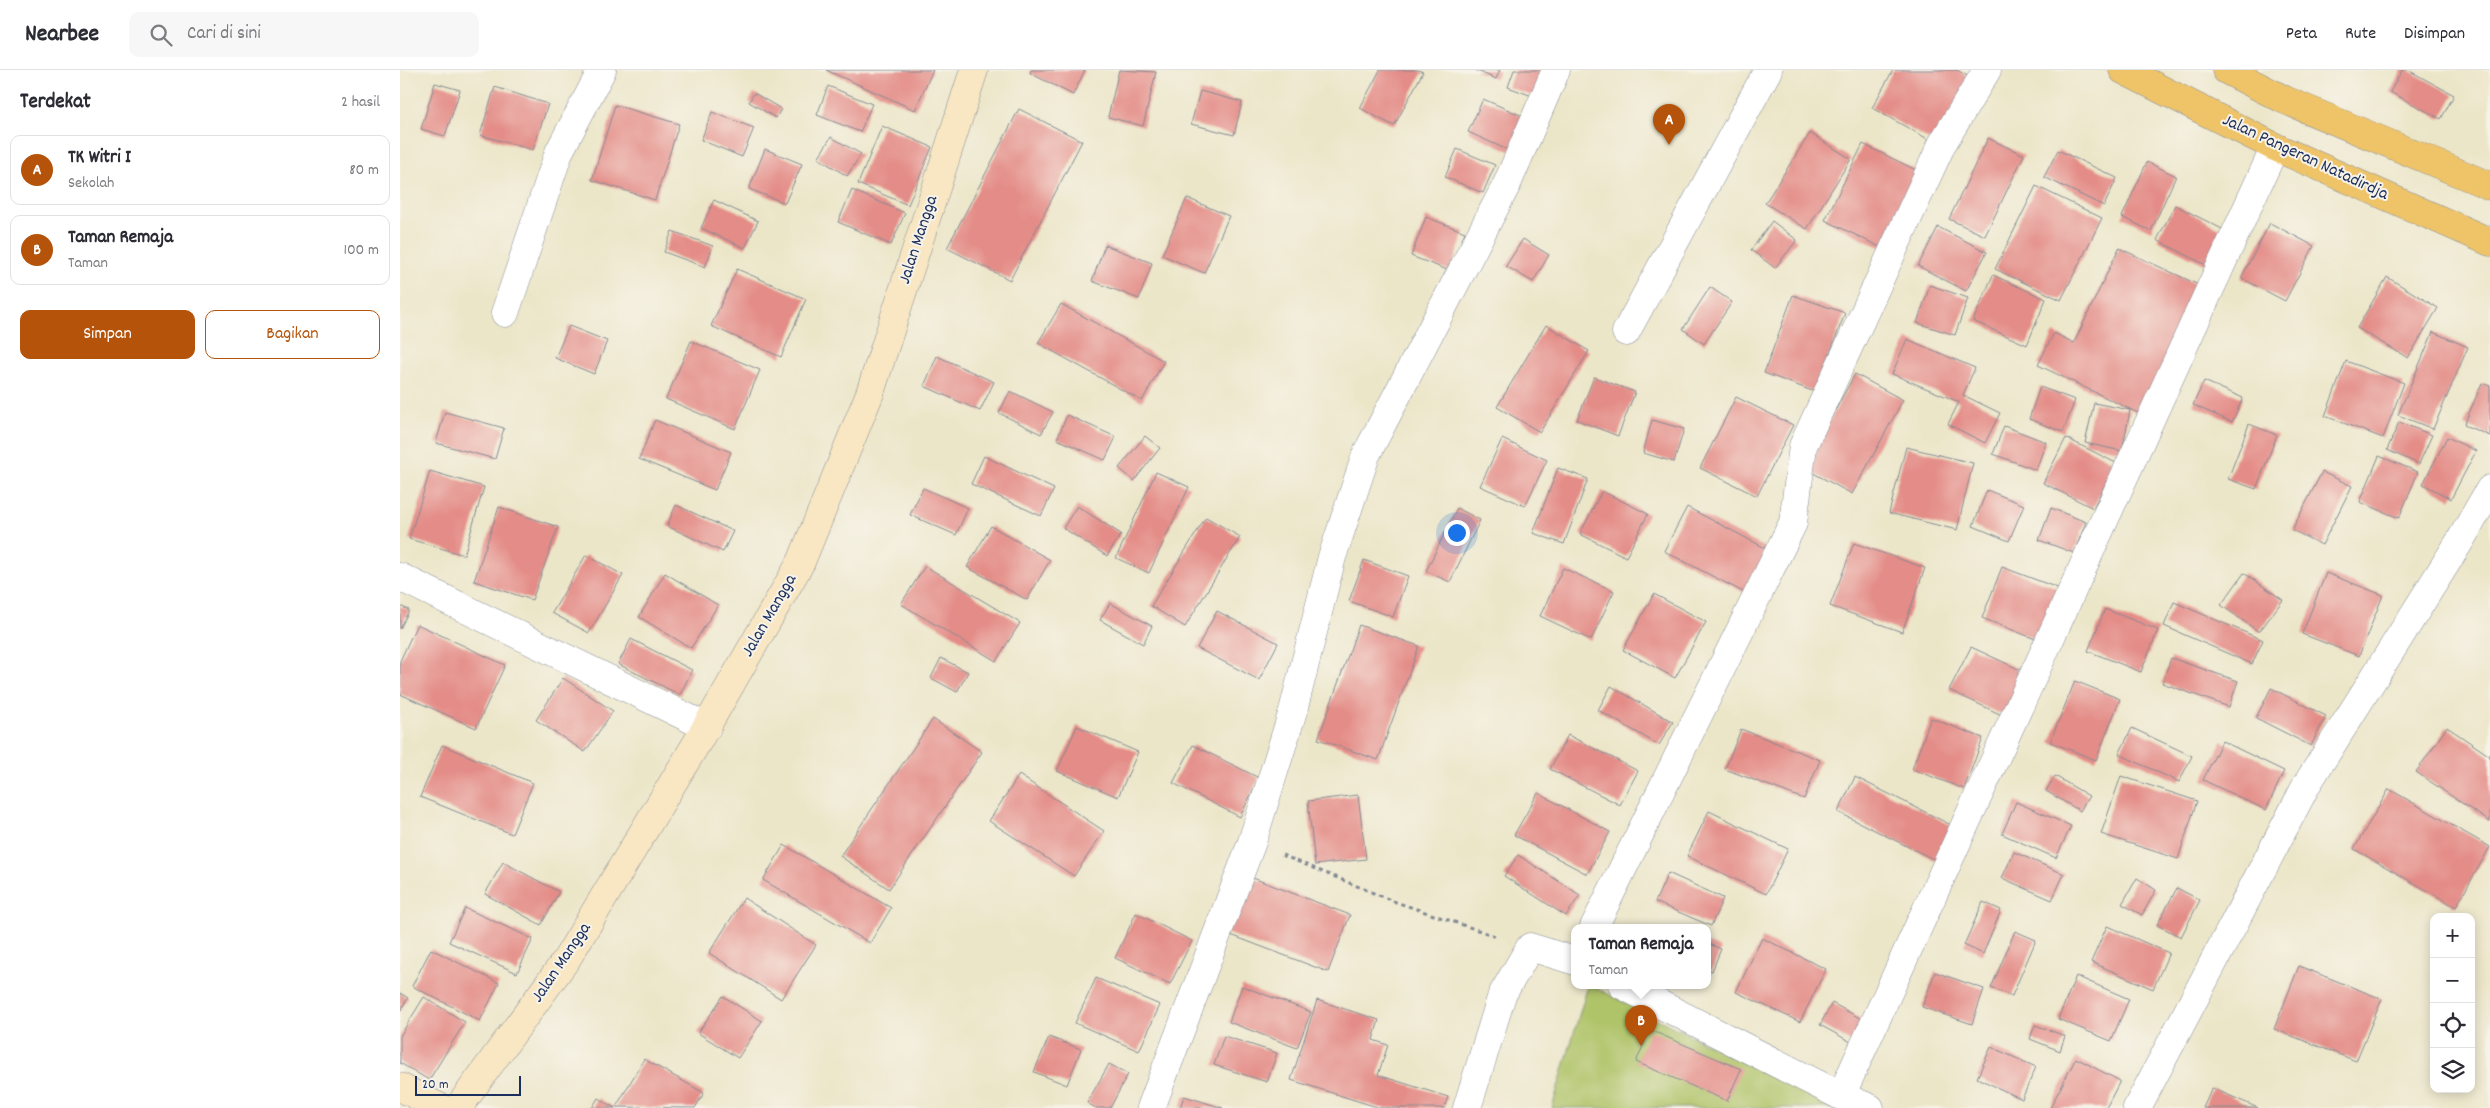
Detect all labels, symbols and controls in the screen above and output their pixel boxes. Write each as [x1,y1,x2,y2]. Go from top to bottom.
search box [129,12,479,57]
text: Nearbee [25,18,99,52]
icon: search [147,21,175,49]
text: Cari di sini [187,21,261,48]
text: Peta [2286,22,2317,47]
text: Rute [2345,22,2376,47]
text: Disimpan [2404,22,2465,47]
text: Terdekat [20,88,91,118]
text: 2 hasil [341,91,380,114]
pin: A [1653,104,1685,145]
street label: Jalan Pangeran Natadirdja [2218,108,2393,208]
text: TK Witri I [68,145,131,172]
text: A [33,159,41,182]
text: 80 m [349,159,379,182]
text: Sekolah [68,172,114,195]
street label: Jalan Mangga [893,192,945,287]
text: Taman Remaja [68,225,173,252]
text: B [33,239,41,262]
text: 100 m [343,239,379,262]
text: Taman [68,252,108,275]
button: Simpan [20,310,195,359]
button: Bagikan [205,310,380,359]
your location [1444,520,1470,546]
street label: Jalan Mangga [736,570,804,662]
map controls [2430,913,2475,1093]
button: + [2430,913,2475,958]
street label: Jalan Mangga [526,918,598,1008]
popup [1571,924,1711,989]
text: Taman Remaja [1588,932,1694,959]
button: − [2430,958,2475,1003]
text: Taman [1588,959,1628,982]
button: locate [2430,1003,2475,1048]
pin: B [1625,1005,1657,1046]
button: layers [2430,1048,2475,1093]
scale bar [415,1073,521,1096]
text: 20 m [422,1075,449,1095]

